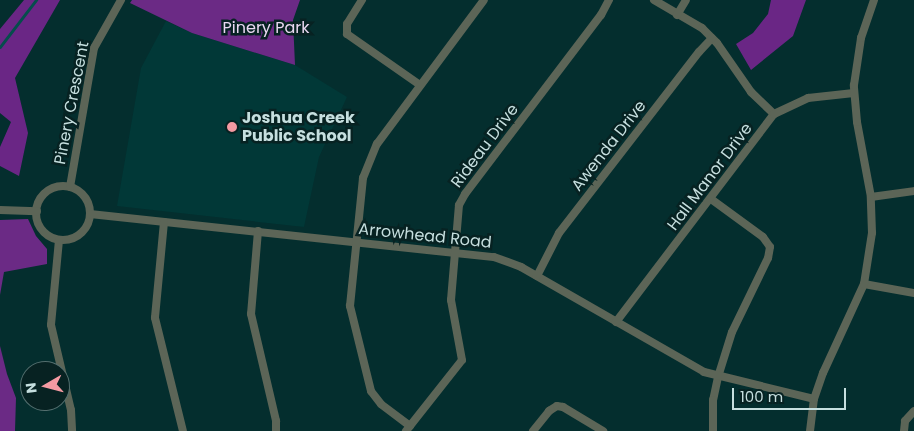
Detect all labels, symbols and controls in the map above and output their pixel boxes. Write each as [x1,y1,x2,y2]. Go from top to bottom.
park label: Pinery Park [223,18,309,38]
street label: Pinery Crescent [51,40,93,166]
street label: Awenda Drive [568,97,650,195]
street label: Rideau Drive [447,100,523,192]
place label: Joshua Creek Public School [242,108,355,146]
street label: Hall Manor Drive [663,120,757,234]
marker: Joshua Creek Public School [226,121,238,133]
street label: Arrowhead Road [357,219,493,253]
north arrow [20,361,70,411]
scale bar [734,378,848,410]
text: N [21,381,42,395]
text: 100 m [740,386,783,407]

